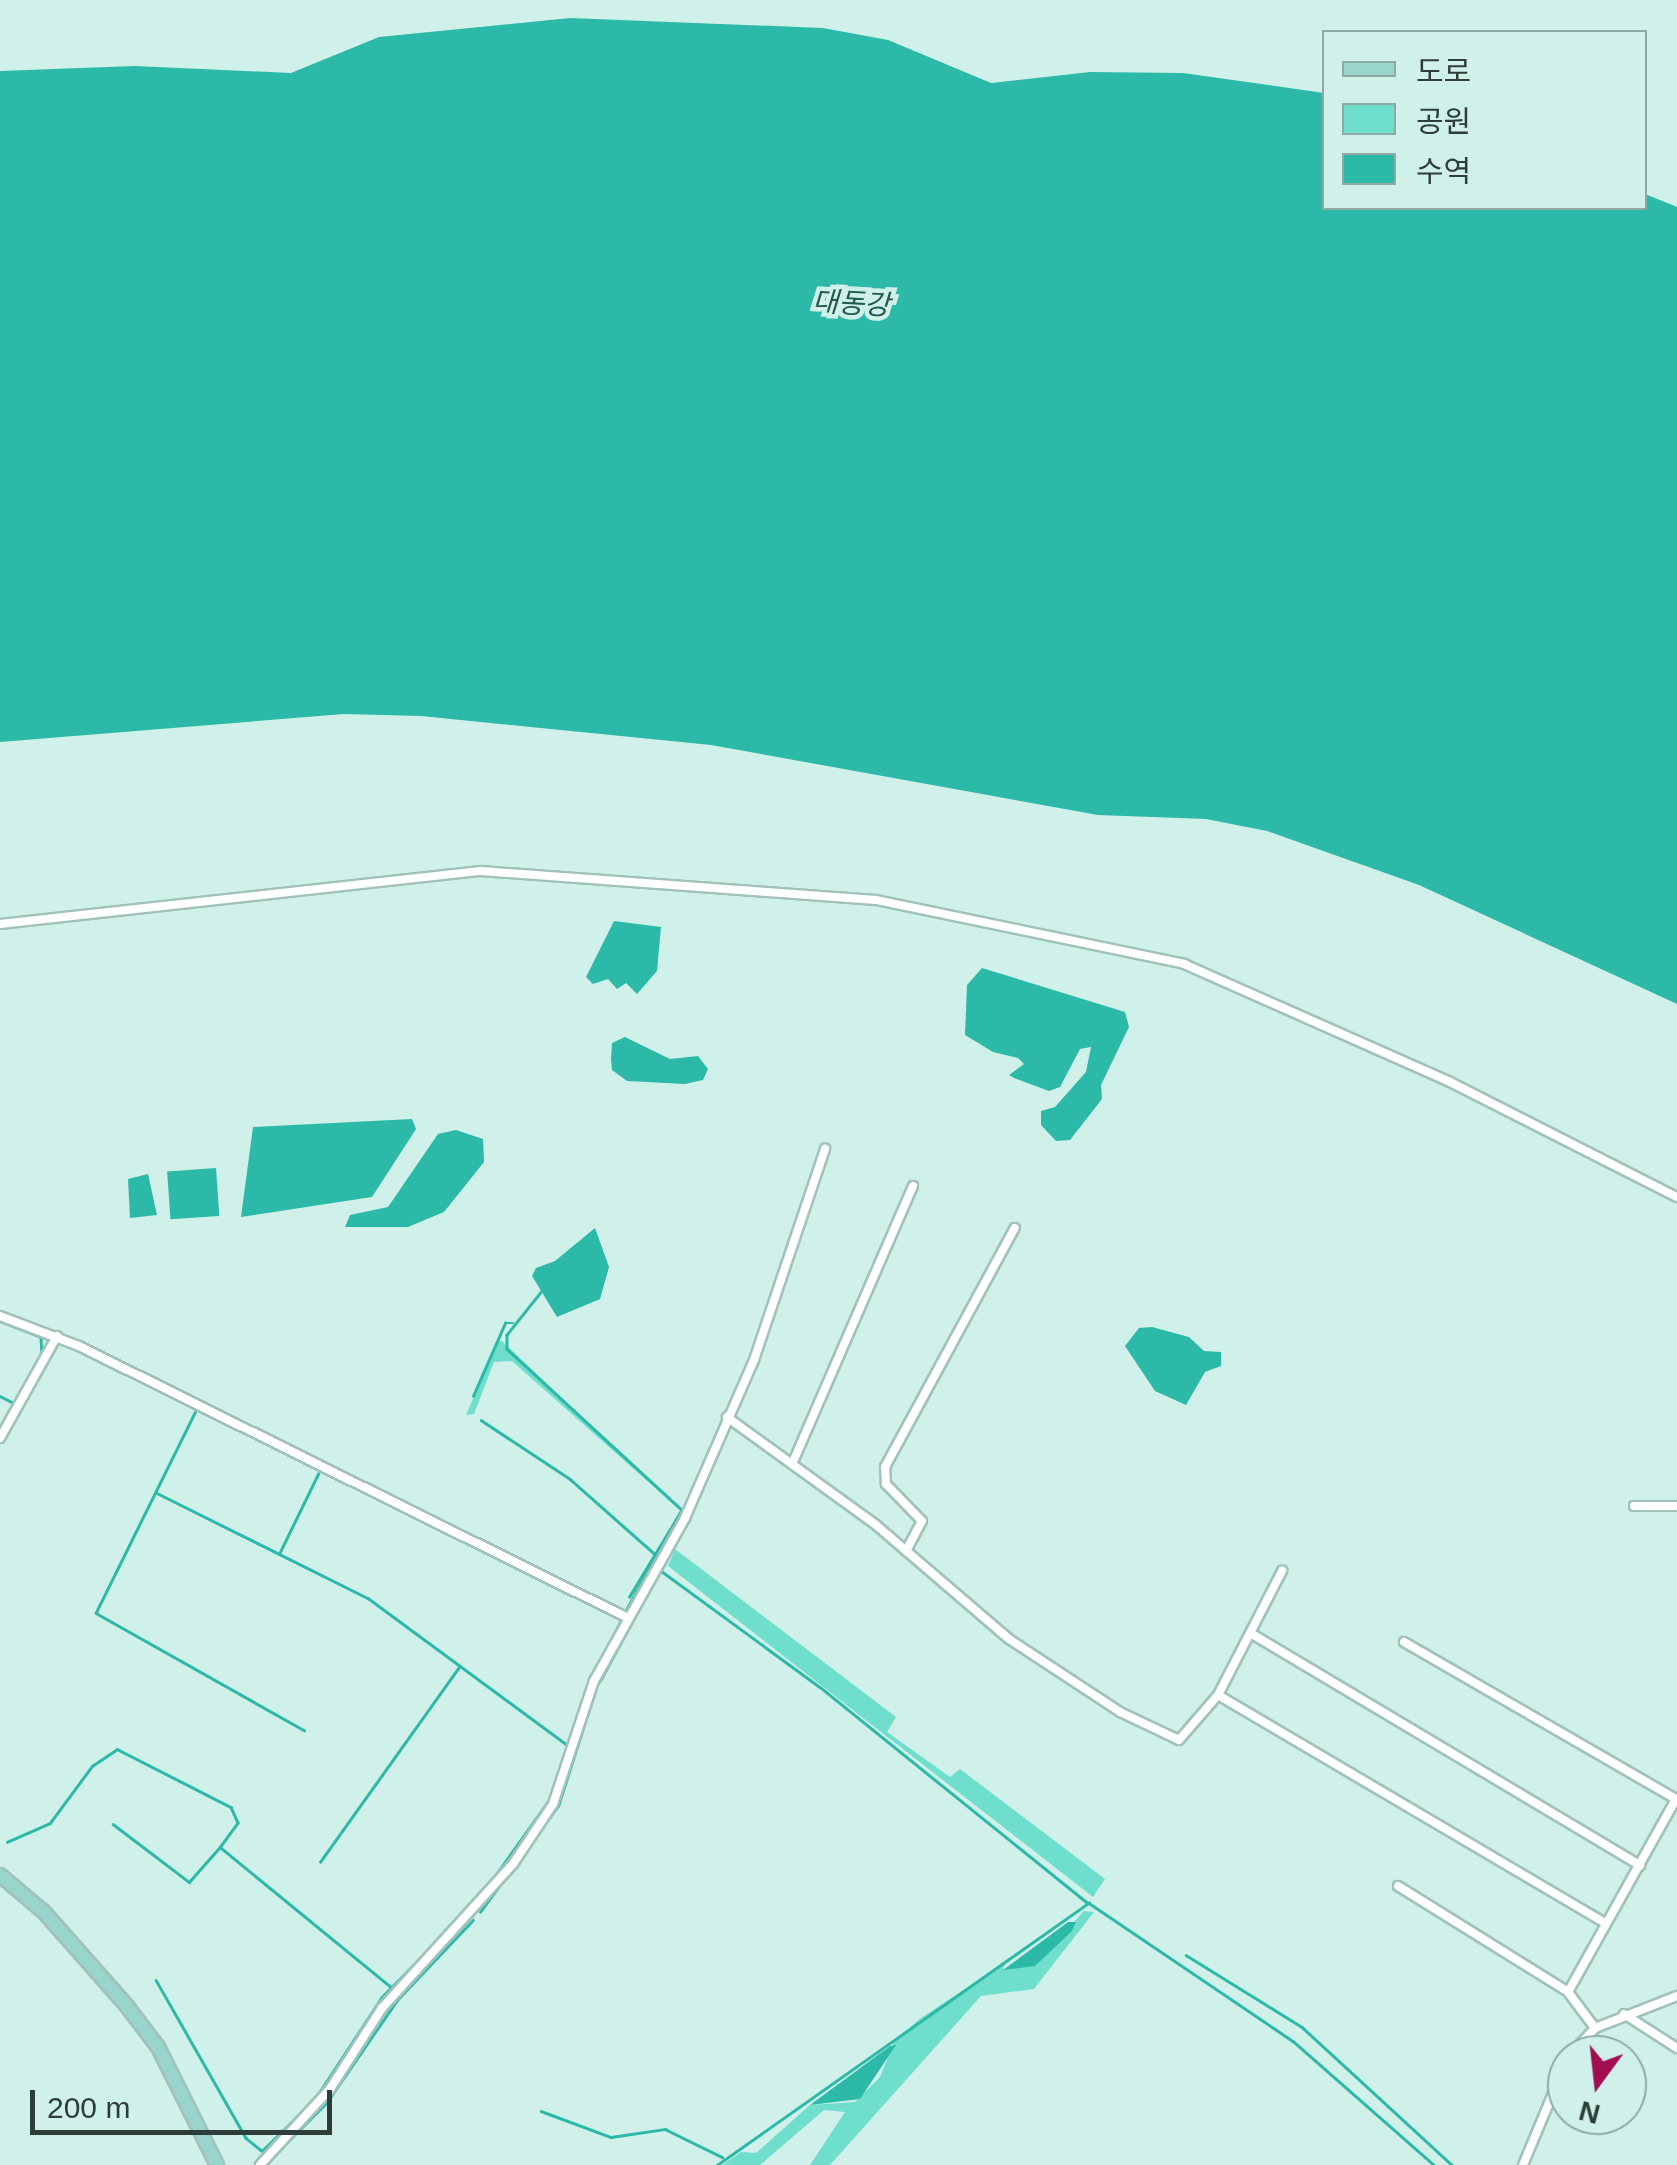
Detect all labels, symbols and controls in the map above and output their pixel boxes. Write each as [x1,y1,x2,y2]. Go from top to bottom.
legend [1322,30,1647,210]
text: 도로 [1416,55,1471,88]
text: 공원 [1416,105,1471,138]
text: 수역 [1416,155,1471,188]
water label: 대동강 [812,285,890,323]
north arrow [1547,2035,1647,2135]
scale bar [35,2070,338,2132]
text: 200 m [47,2091,130,2124]
text: N [1576,2095,1603,2130]

